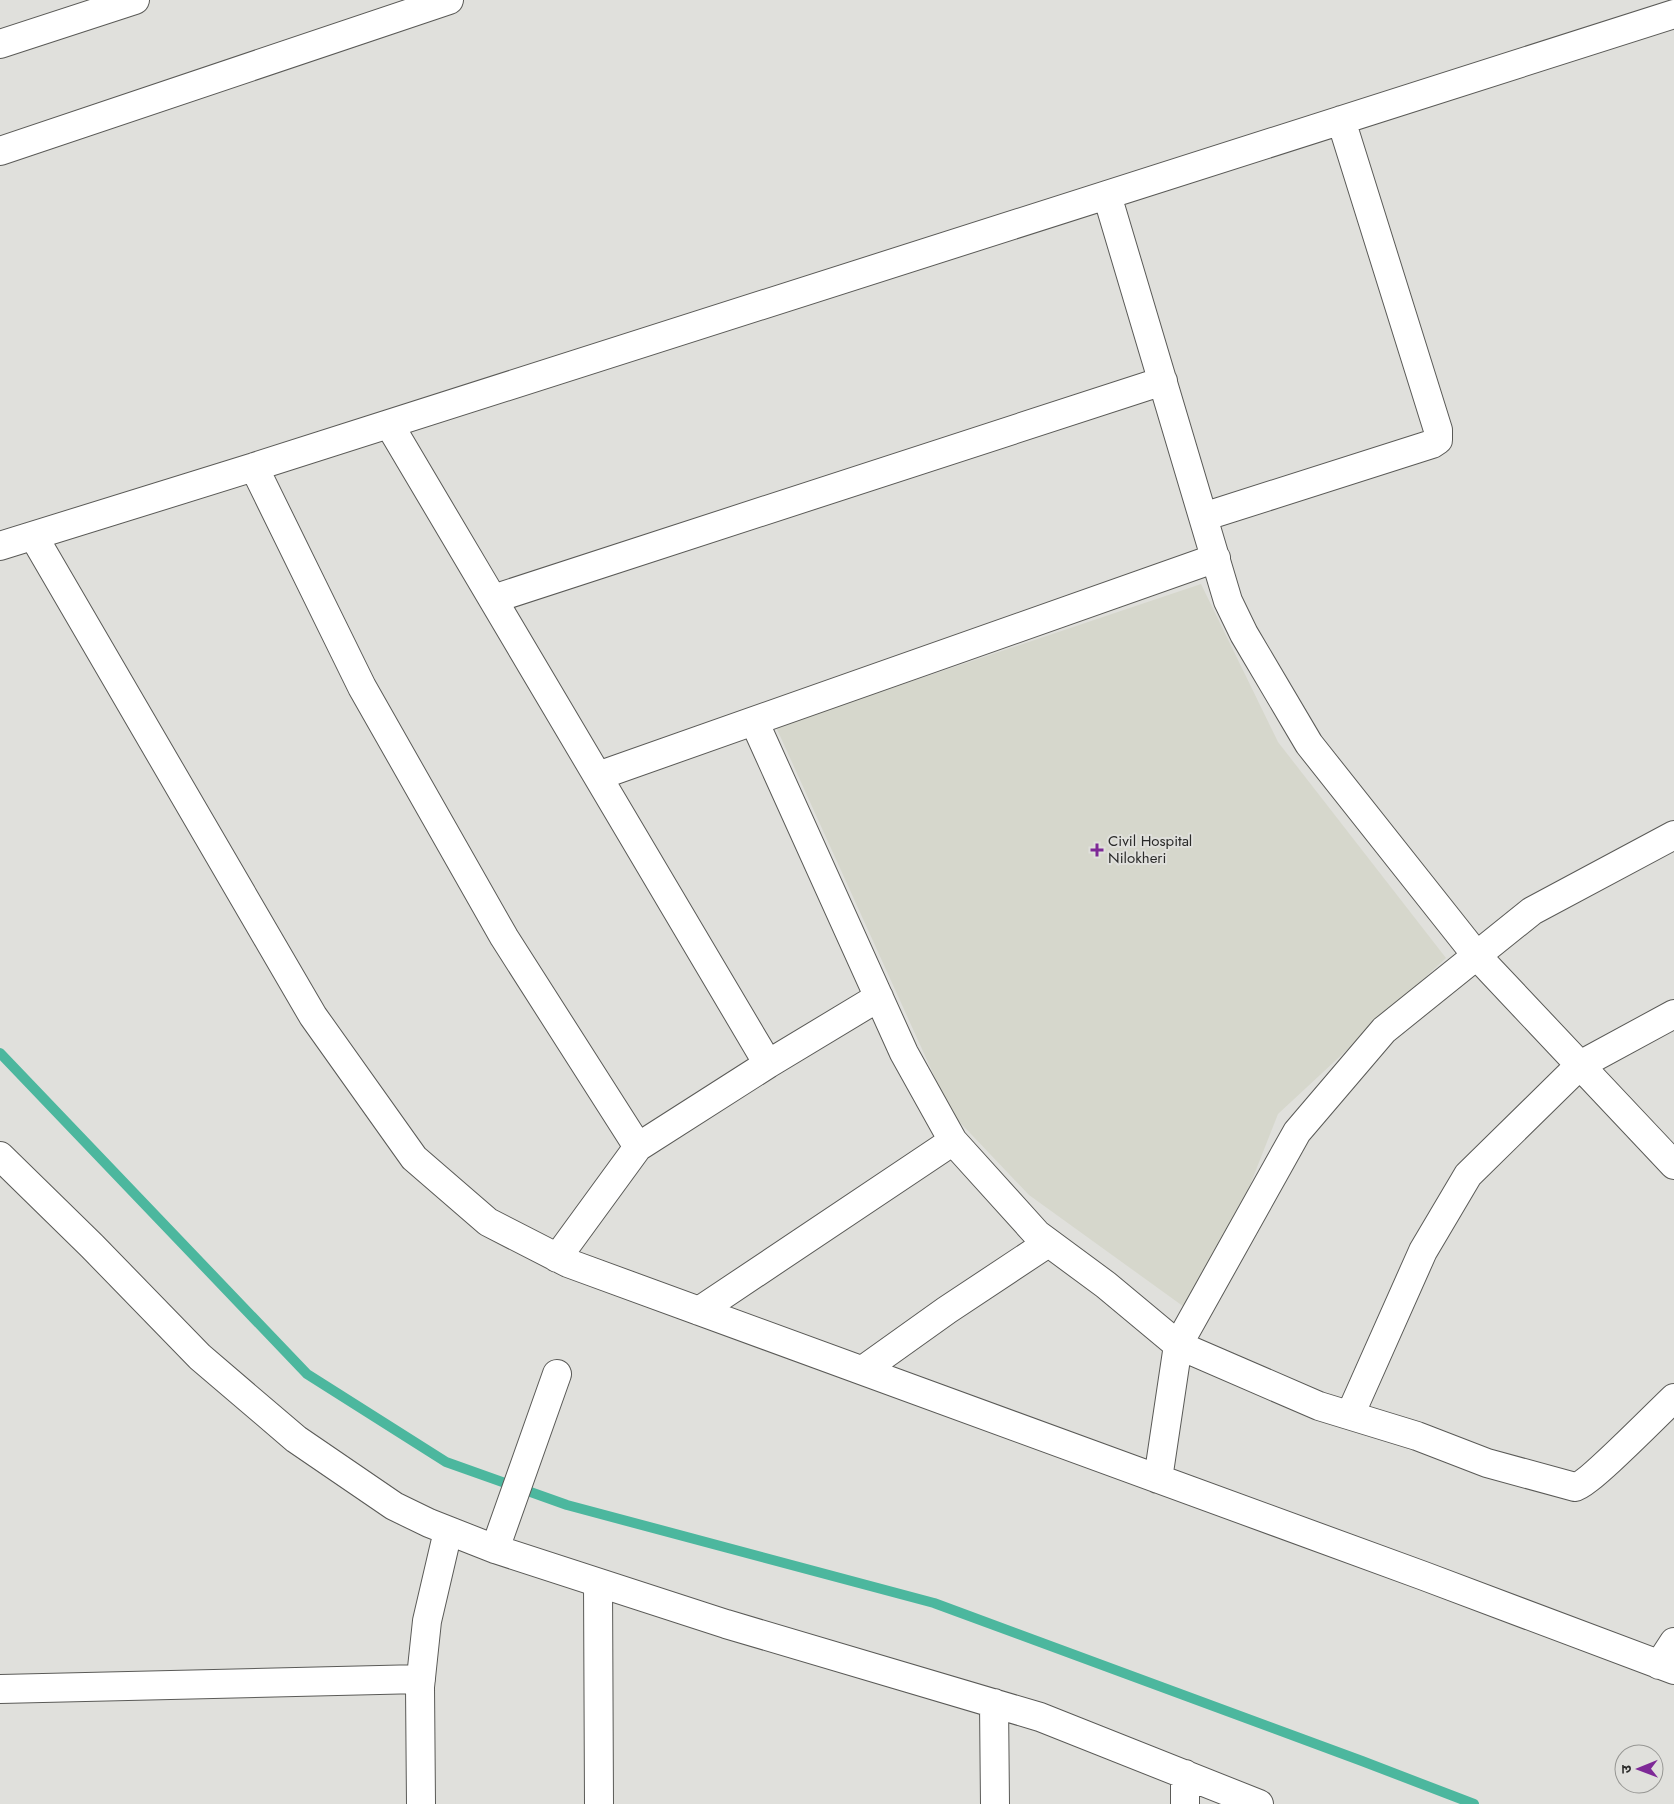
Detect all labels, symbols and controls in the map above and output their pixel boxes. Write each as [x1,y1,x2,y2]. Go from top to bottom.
place label: Civil Hospital Nilokheri [1108,830,1192,869]
marker: Civil Hospital Nilokheri [1090,843,1104,857]
north arrow [1614,1744,1664,1794]
text: उ [1616,1764,1636,1774]

